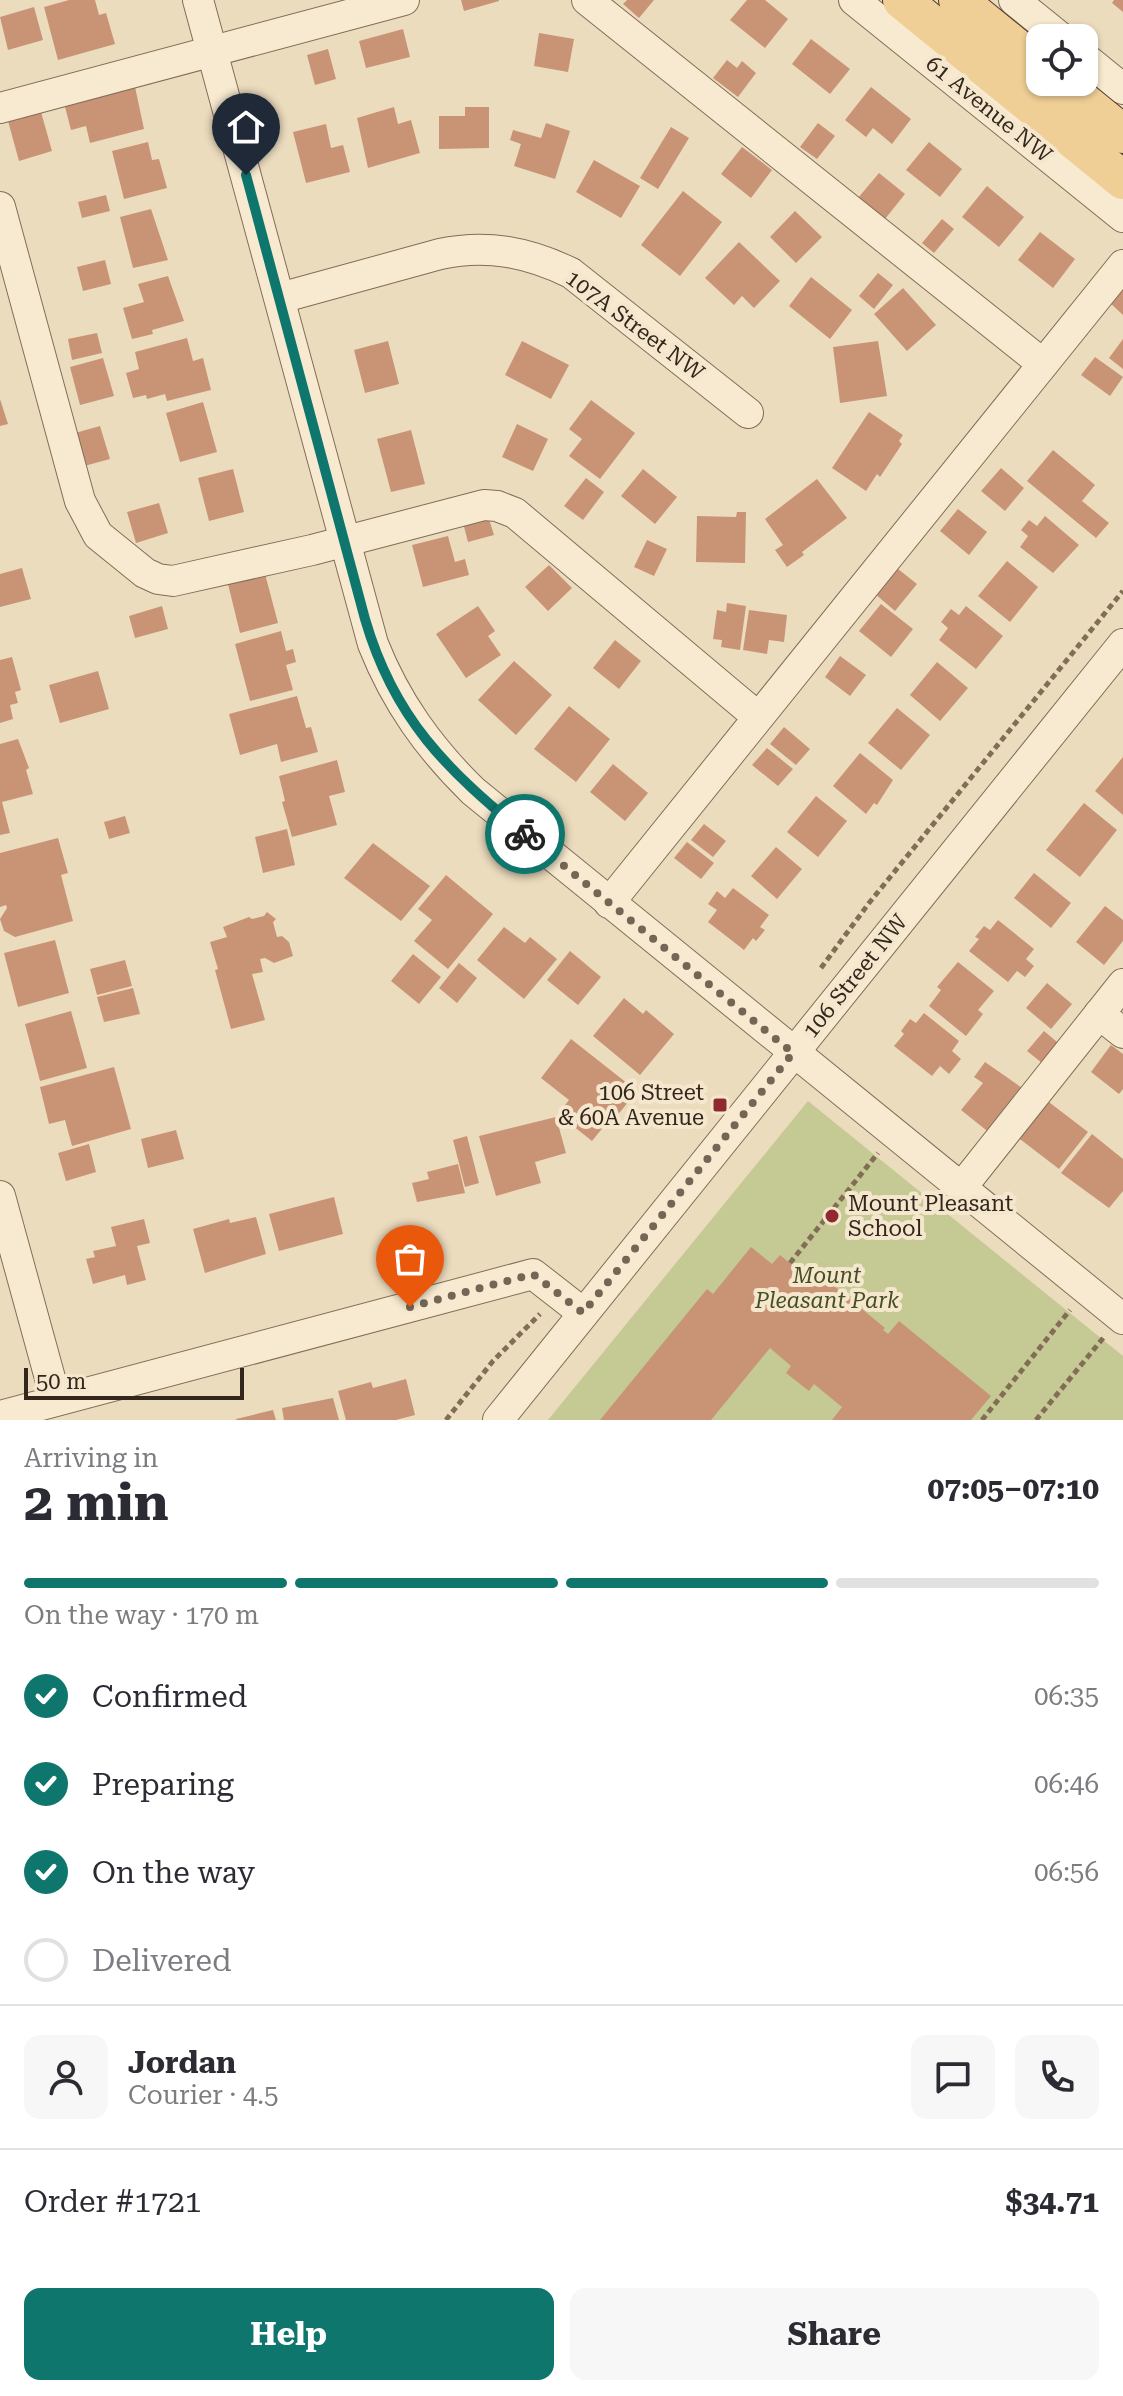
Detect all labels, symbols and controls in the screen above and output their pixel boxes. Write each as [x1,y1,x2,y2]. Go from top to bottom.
map controls [1026,24,1098,96]
button: locate [1026,24,1098,96]
street label: 61 Avenue NW [921,51,1057,168]
pin [212,93,280,175]
icon: home [224,105,268,149]
street label: 107A Street NW [561,265,710,385]
courier [485,794,565,874]
icon: bike [503,812,547,856]
street label: 106 Street NW [798,909,913,1043]
place label: 106 Street & 60A Avenue [558,1080,704,1130]
marker: 106 Street & 60A Avenue [711,1096,729,1114]
place label: Mount Pleasant School [848,1191,1013,1241]
marker: Mount Pleasant School [823,1207,841,1225]
pin [376,1225,444,1307]
icon: bag [388,1237,432,1281]
park label: Mount Pleasant Park [754,1263,899,1313]
scale bar [24,1364,244,1400]
text: 50 m [36,1369,86,1394]
text: Arriving in [24,1443,158,1473]
text: 07:05–07:10 [927,1471,1099,1506]
text: 2 min [24,1472,169,1533]
text: On the way · 170 m [24,1600,259,1630]
icon: check [24,1674,68,1718]
text: Confirmed [92,1679,247,1714]
text: 06:35 [1034,1681,1099,1711]
icon: check [24,1762,68,1806]
text: Preparing [92,1767,234,1802]
text: 06:46 [1034,1769,1099,1799]
icon: check [24,1850,68,1894]
text: On the way [92,1855,255,1890]
text: 06:56 [1034,1857,1099,1887]
text: Delivered [92,1943,231,1978]
button: person [24,2035,108,2119]
button: chat [911,2035,995,2119]
button: phone [1015,2035,1099,2119]
text: Jordan [128,2045,236,2080]
text: Courier · 4.5 [128,2080,278,2110]
text: Order #1721 [24,2184,202,2219]
text: $34.71 [1006,2184,1099,2219]
button: Help [24,2288,554,2380]
button: Share [570,2288,1099,2380]

